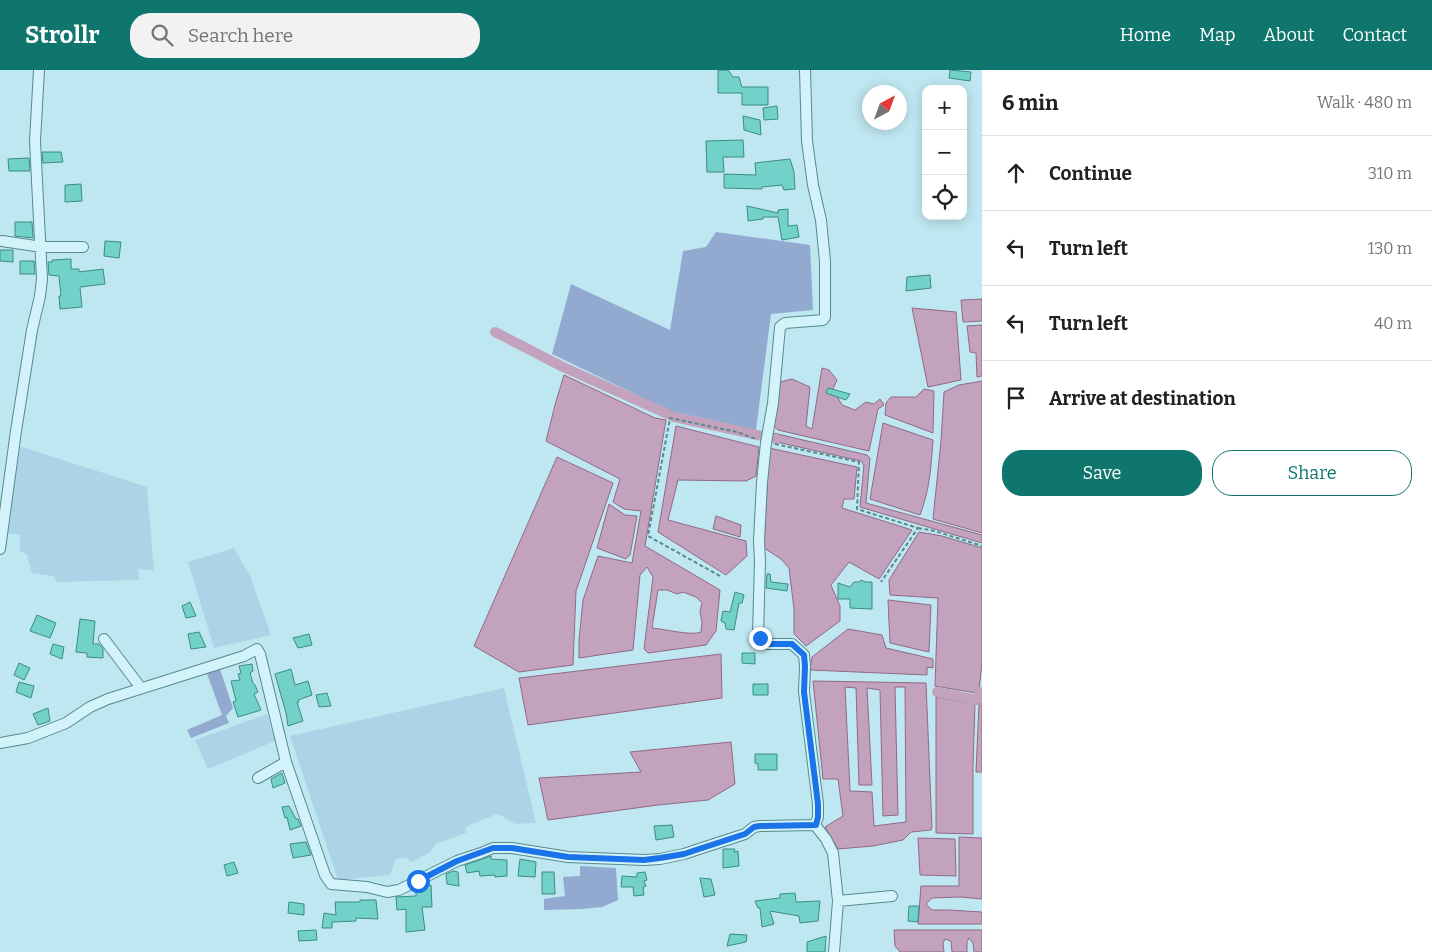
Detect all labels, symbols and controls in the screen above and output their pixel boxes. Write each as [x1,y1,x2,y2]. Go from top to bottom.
search box [130,13,480,58]
text: Strollr [25,21,100,49]
icon: search [148,21,176,49]
text: Search here [188,24,293,47]
text: Home [1120,24,1171,46]
text: Map [1199,24,1235,46]
text: About [1263,24,1314,46]
text: Contact [1342,24,1407,46]
north arrow [862,85,907,130]
map controls [922,85,967,220]
button: + [922,85,967,130]
text: 6 min [1002,90,1058,116]
text: Walk · 480 m [1317,93,1412,112]
button: − [922,130,967,175]
icon: ahead [1002,159,1030,187]
text: Continue [1049,162,1132,185]
text: 310 m [1368,164,1412,183]
button: locate [922,175,967,220]
icon: left [1002,234,1030,262]
text: Turn left [1049,237,1128,260]
text: 130 m [1368,239,1412,258]
icon: left [1002,309,1030,337]
text: Turn left [1049,312,1128,335]
text: 40 m [1374,314,1412,333]
icon: arrive [1002,384,1030,412]
text: Arrive at destination [1049,387,1236,410]
button: Save [1002,450,1202,496]
button: Share [1212,450,1412,496]
route end [749,627,772,650]
route start [407,870,430,893]

